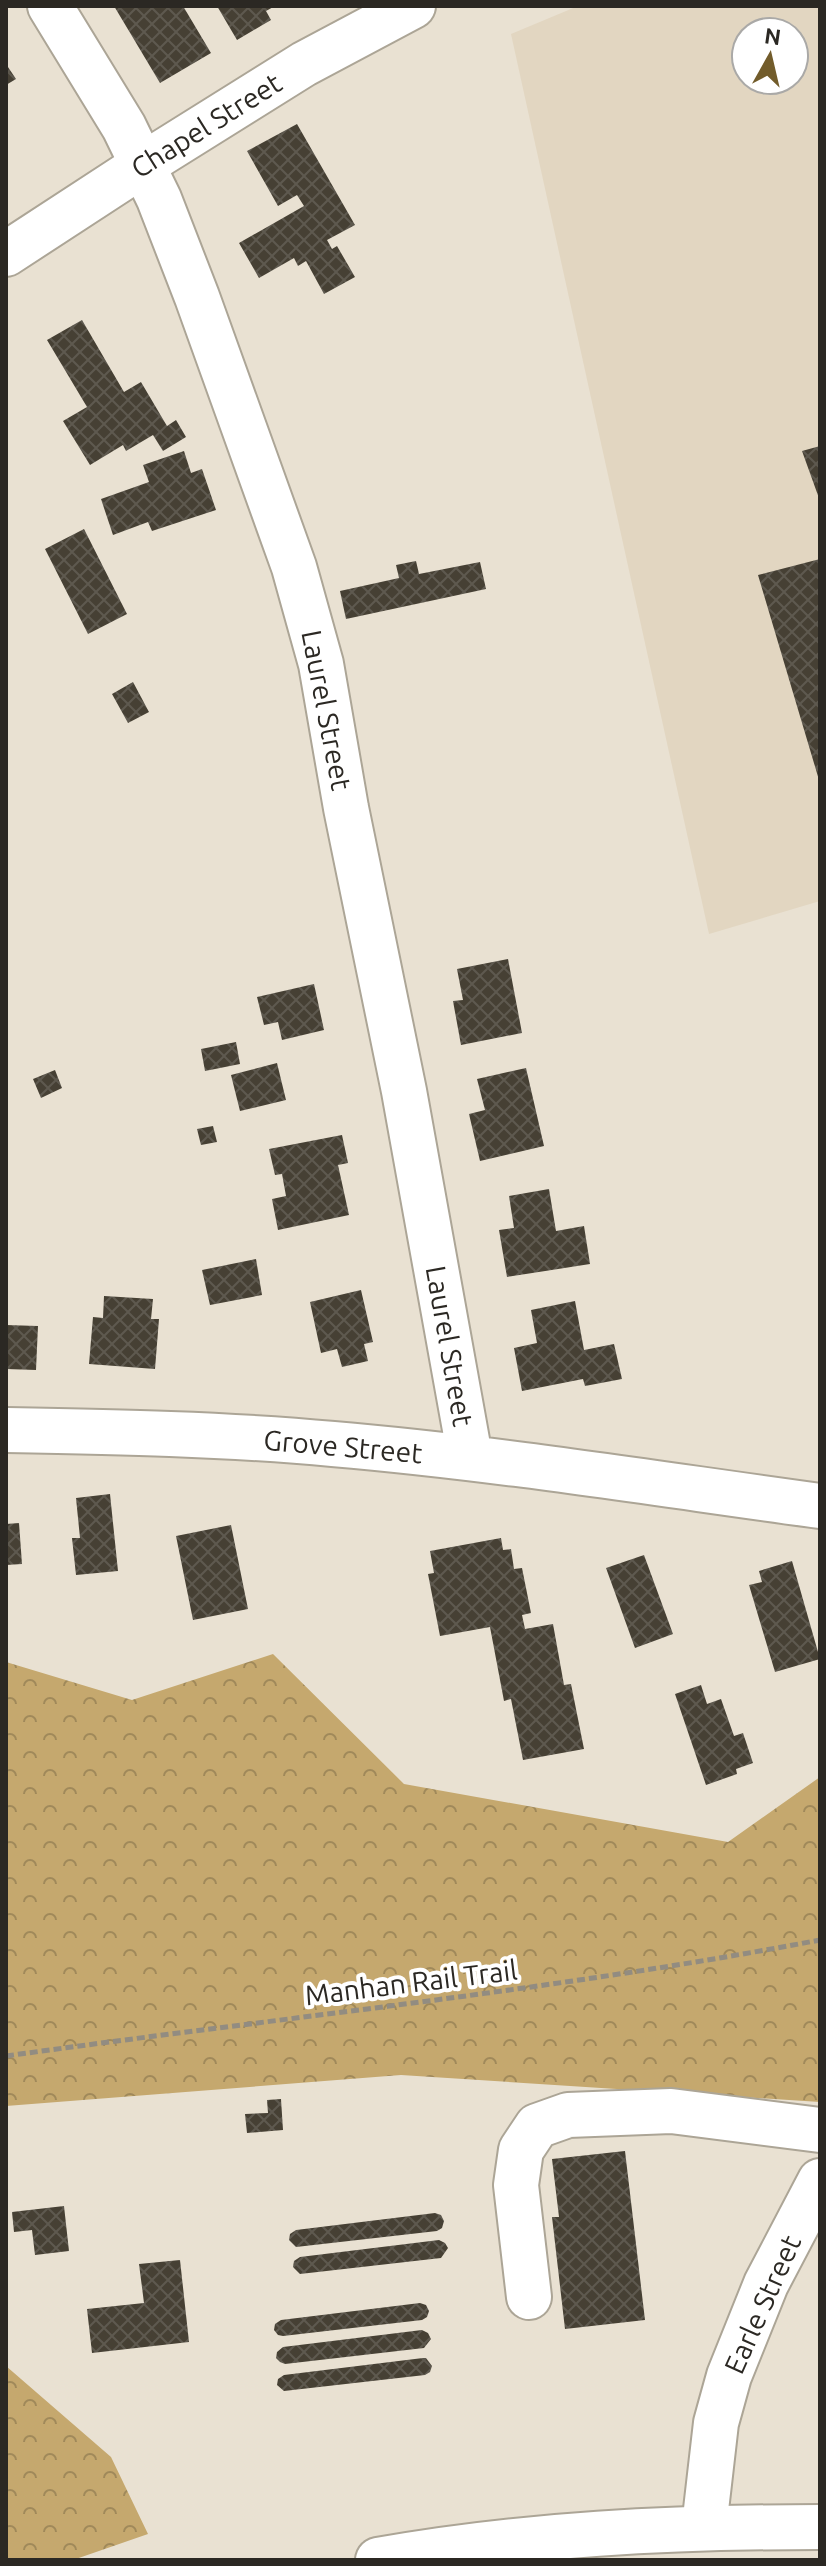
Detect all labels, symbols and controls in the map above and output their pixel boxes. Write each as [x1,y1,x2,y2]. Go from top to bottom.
north arrow [730,16,810,96]
text: N [763,22,783,49]
street label: Chapel Street [125,66,287,184]
street label: Laurel Street [296,627,358,793]
street label: Laurel Street [421,1263,479,1429]
street label: Grove Street [262,1424,424,1468]
street label: Manhan Rail Trail [303,1954,519,2010]
street label: Earle Street [718,2230,806,2378]

